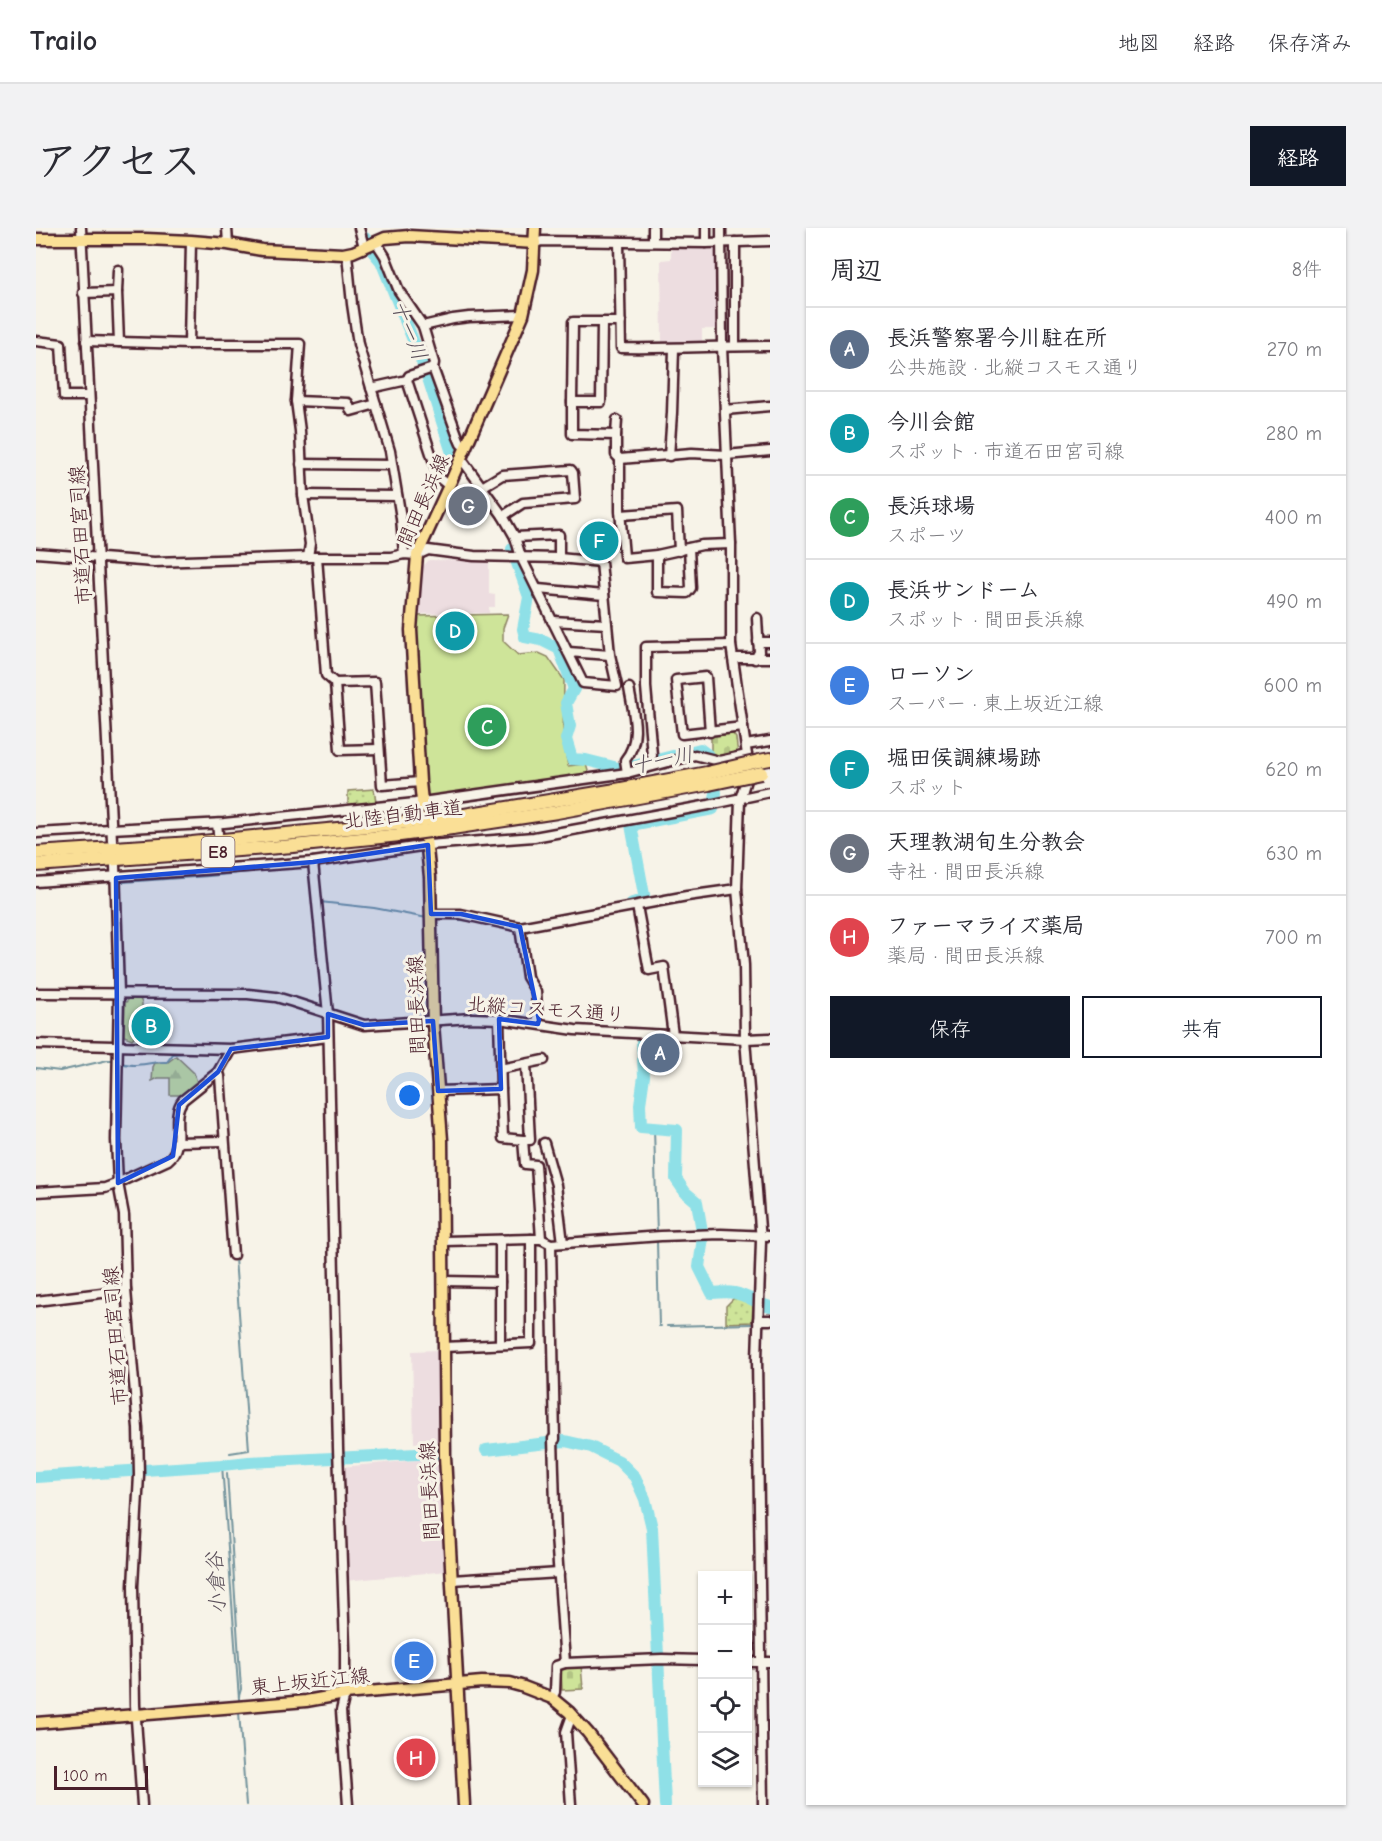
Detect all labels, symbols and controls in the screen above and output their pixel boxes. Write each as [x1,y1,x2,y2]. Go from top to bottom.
text: Trailo [30,25,97,57]
text: 地図 [1118,31,1160,55]
text: 経路 [1193,31,1235,55]
text: 保存済み [1268,31,1352,55]
button: 経路 [1250,126,1346,186]
text: アクセス [36,137,201,186]
text: 周辺 [830,256,882,286]
text: 8件 [1292,258,1322,281]
water label: 十一川 [386,296,432,364]
text: 長浜警察署今川駐在所 [887,325,1107,351]
text: A [844,338,855,361]
text: 270 m [1267,338,1322,361]
text: 公共施設 · 北縦コスモス通り [887,356,1143,379]
text: 今川会館 [887,409,975,435]
text: B [843,422,856,445]
text: 280 m [1266,422,1322,445]
text: スポット · 市道石田宮司線 [887,440,1124,463]
street label: 間田長浜線 [393,450,454,551]
street label: 市道石田宮司線 [65,464,96,605]
pin: G [448,484,488,528]
text: 長浜球場 [887,493,975,519]
text: C [843,506,856,529]
text: 400 m [1265,506,1322,529]
pin: F [580,518,618,564]
text: スポーツ [887,524,967,547]
text: 長浜サンドーム [887,577,1040,603]
text: D [843,590,856,613]
text: 490 m [1266,590,1322,613]
pin: D [436,608,474,654]
text: スポット · 間田長浜線 [887,608,1084,631]
text: ローソン [887,661,975,687]
text: E [844,674,855,697]
text: 600 m [1264,674,1322,697]
text: スーパー · 東上坂近江線 [887,692,1103,715]
pin: C [468,704,506,750]
water label: 十一川 [629,742,695,778]
text: 堀田侯調練場跡 [887,745,1041,771]
text: F [844,758,855,781]
text: 620 m [1265,758,1322,781]
text: スポット [887,776,967,799]
street label: 北陸自動車道 [342,796,464,833]
text: 天理教湖旬生分教会 [887,829,1085,855]
road number: E8 [202,837,234,867]
text: G [842,842,857,865]
text: 630 m [1266,842,1322,865]
text: 寺社 · 間田長浜線 [887,860,1044,883]
text: ファーマライズ薬局 [887,913,1085,939]
text: H [842,926,857,949]
text: 700 m [1265,926,1322,949]
text: 薬局 · 間田長浜線 [887,944,1044,967]
street label: 間田長浜線 [403,955,430,1055]
street label: 北縦コスモス通り [466,992,626,1027]
button: 保存 [830,996,1070,1058]
button: 共有 [1082,996,1322,1058]
pin: B [132,1004,170,1048]
pin: A [640,1030,680,1076]
your location [395,1081,424,1110]
street label: 市道石田宮司線 [99,1265,132,1407]
street label: 間田長浜線 [415,1440,444,1542]
water label: 小倉谷 [202,1550,230,1615]
map controls [698,1571,752,1787]
button: + [698,1571,752,1625]
button: − [698,1625,752,1679]
pin: E [394,1638,434,1684]
street label: 東上坂近江線 [249,1664,371,1699]
button: locate [698,1679,752,1733]
button: layers [698,1733,752,1787]
pin: H [396,1736,436,1780]
scale bar [54,1763,148,1790]
text: 100 m [63,1767,107,1785]

